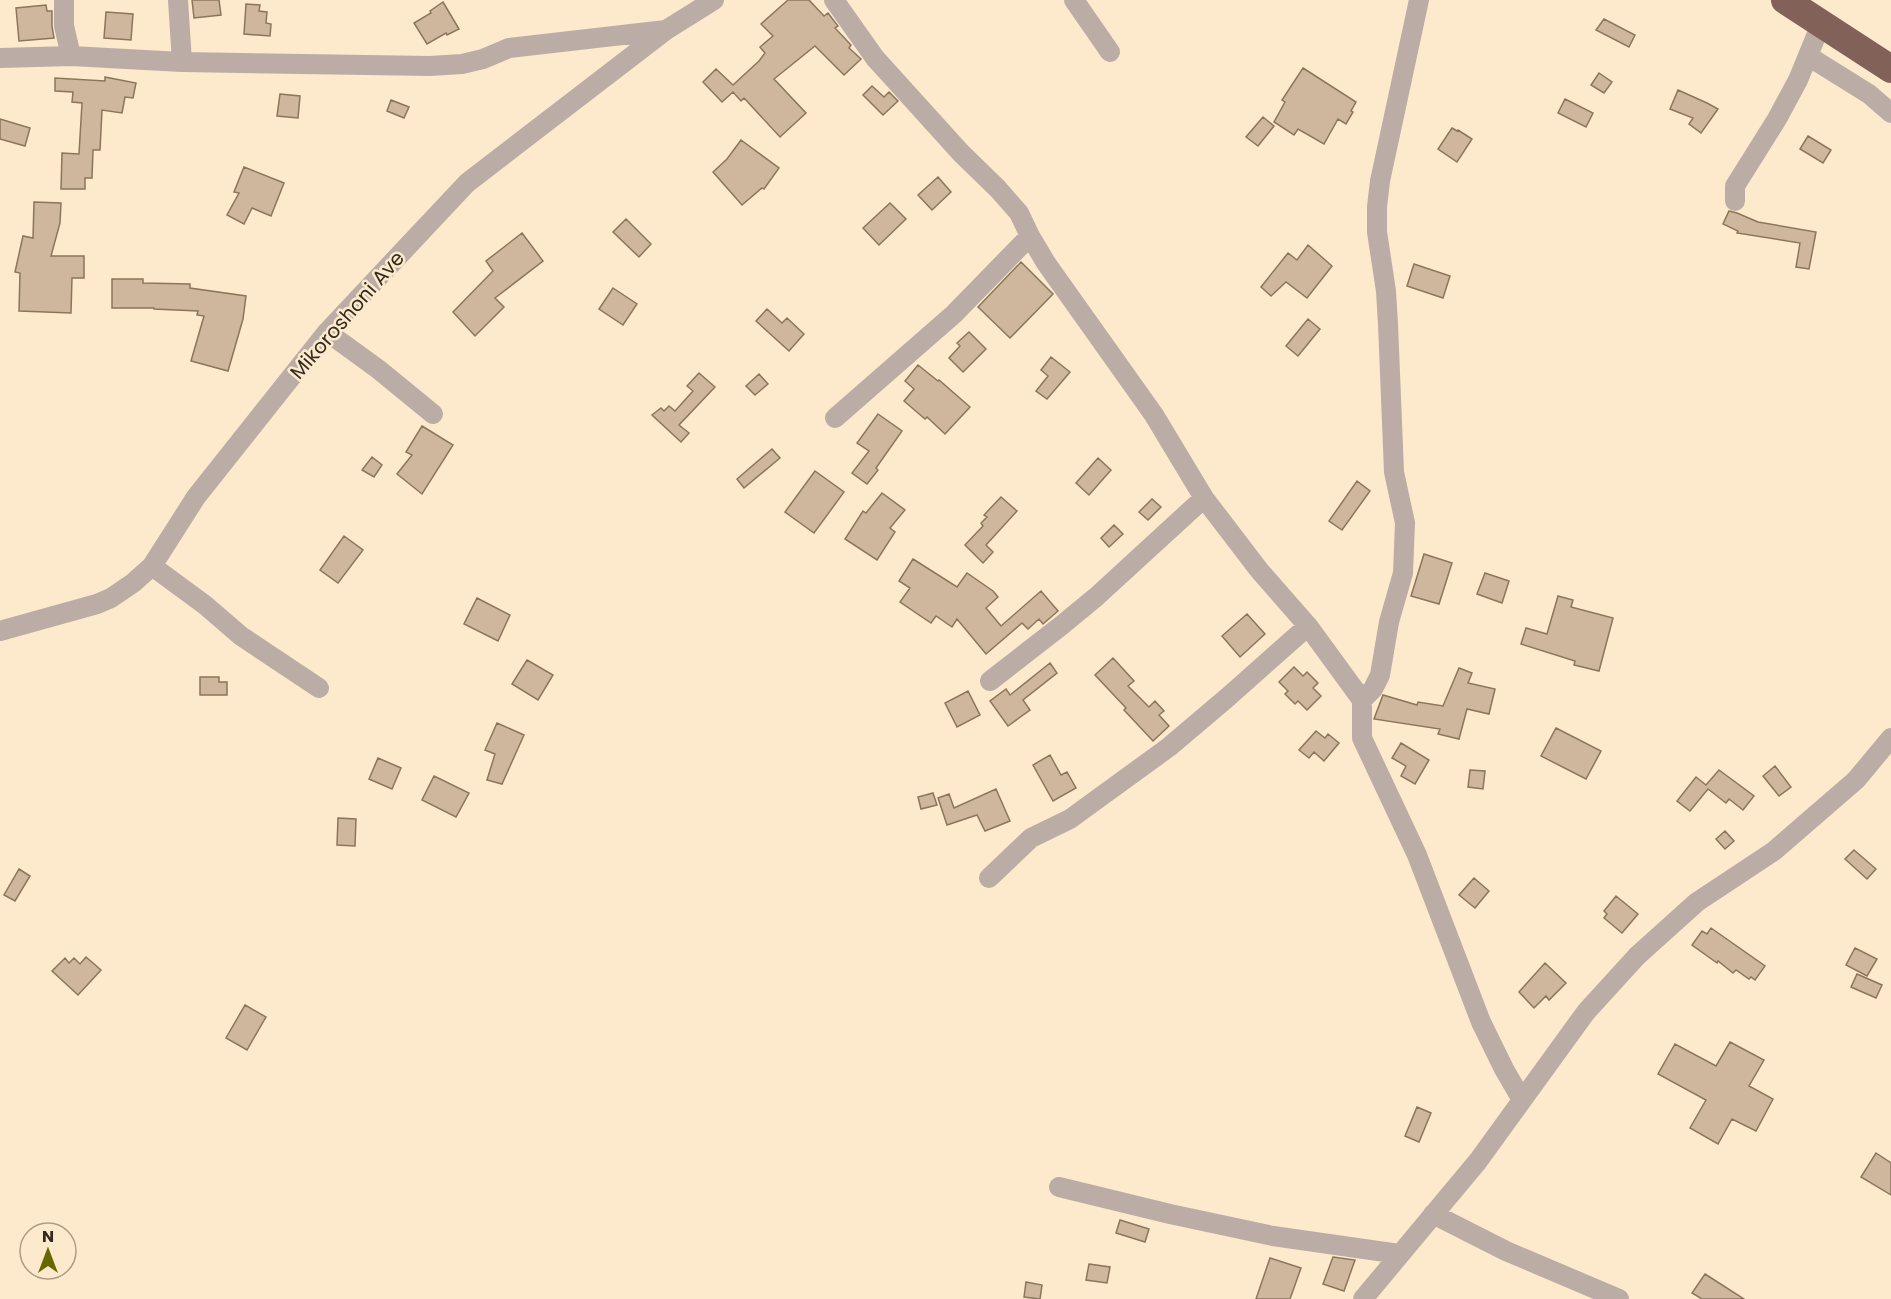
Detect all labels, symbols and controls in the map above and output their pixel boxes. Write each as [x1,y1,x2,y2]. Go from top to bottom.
street label: Mikoroshoni Ave [283,245,411,385]
north arrow [18,1221,78,1281]
text: N [42,1225,54,1248]

